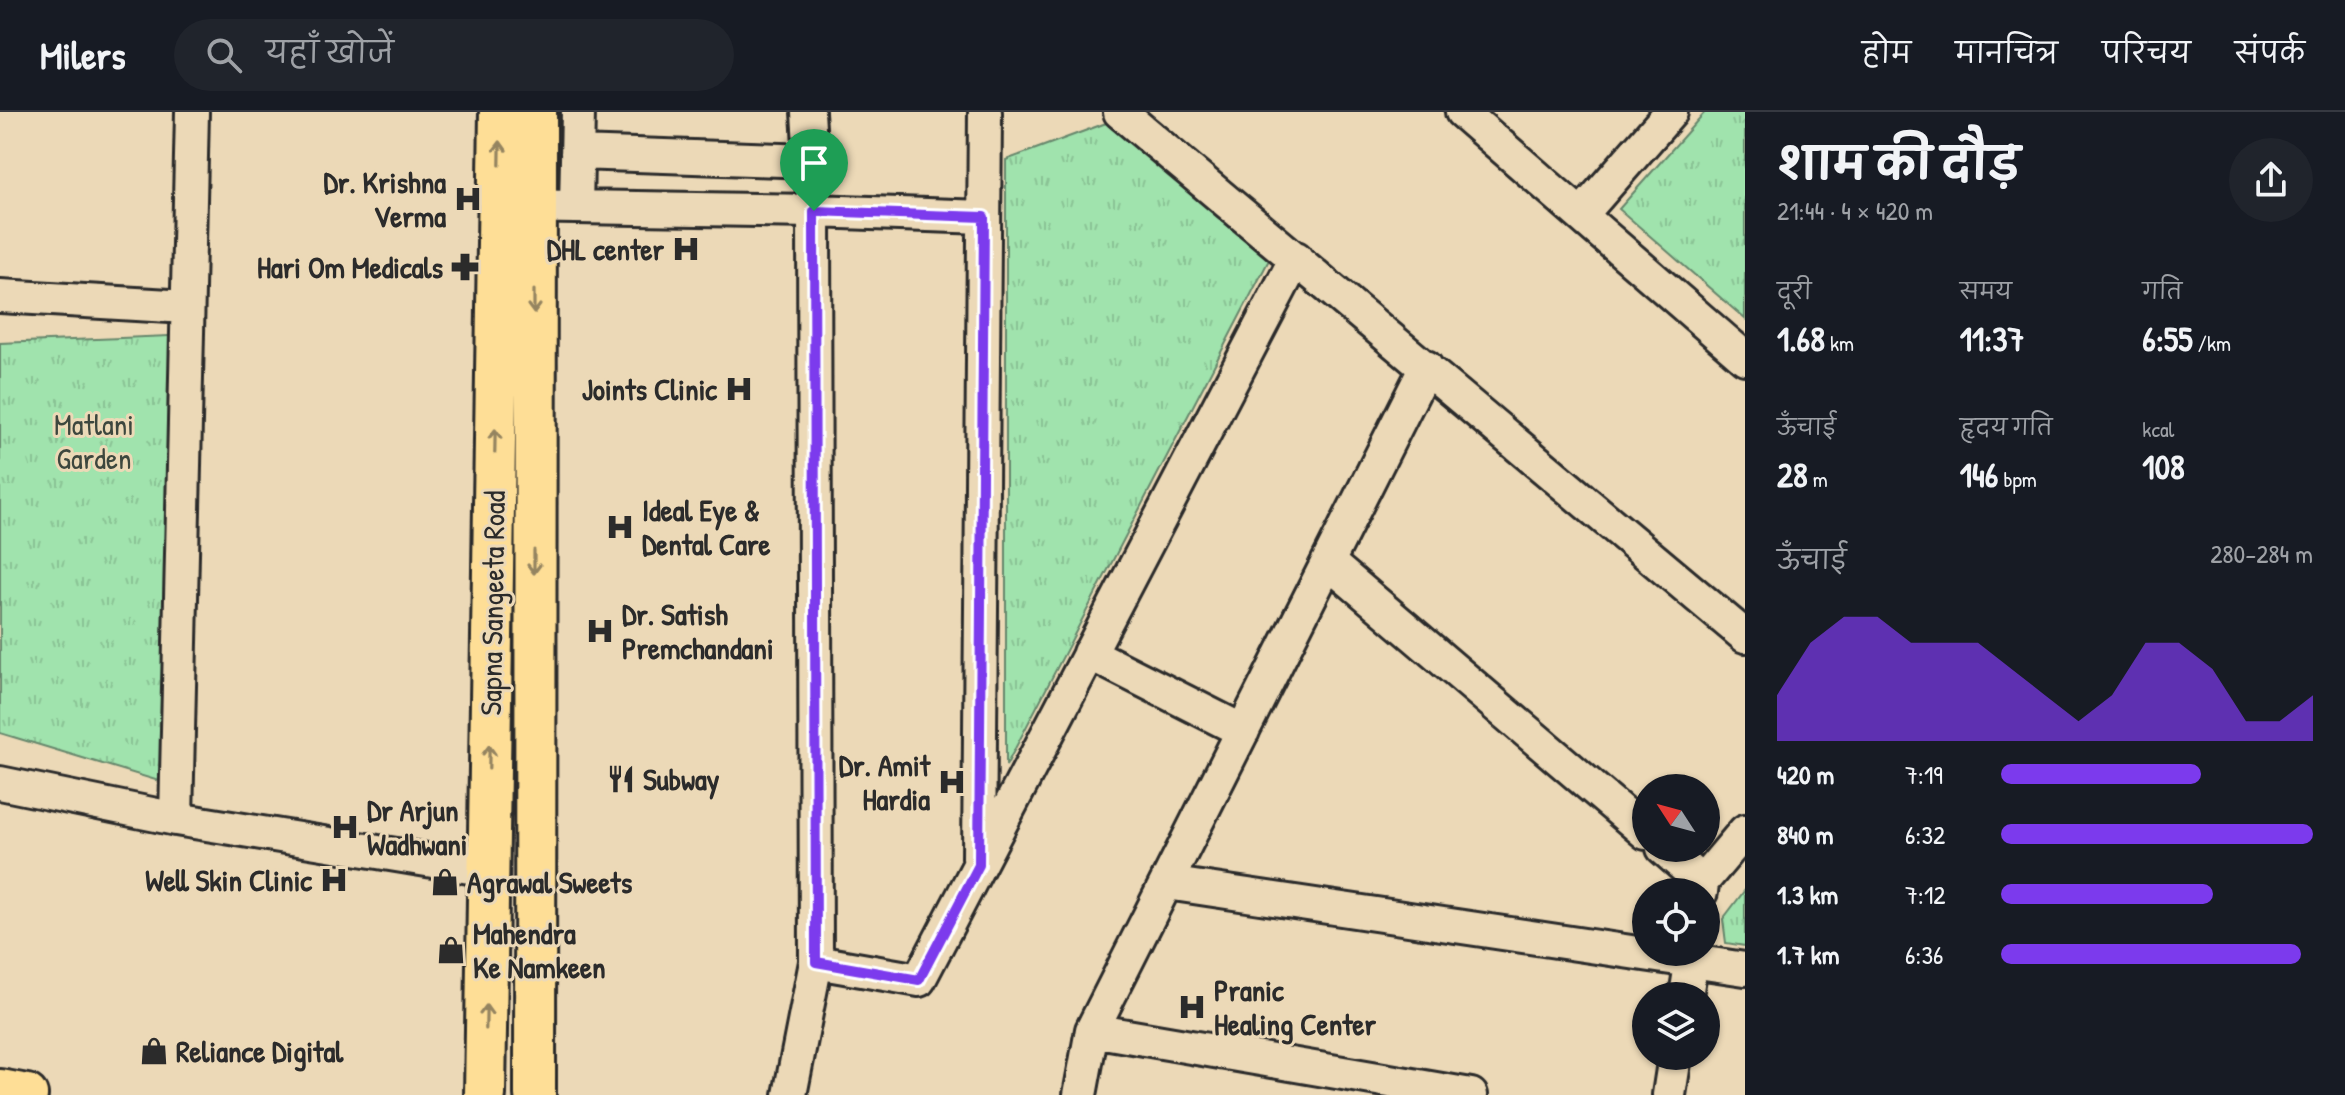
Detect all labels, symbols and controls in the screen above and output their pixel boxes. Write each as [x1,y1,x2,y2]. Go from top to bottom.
search box [174,19,734,91]
text: Milers [40,29,126,81]
text: यहाँ खोजें [266,32,394,72]
icon: search [202,33,246,77]
text: होम [1862,34,1911,72]
text: मानचित्र [1955,34,2058,72]
text: परिचय [2102,34,2191,72]
text: संपर्क [2235,34,2305,72]
pin [780,129,848,211]
text: शाम की दौड़ [1777,133,2020,193]
button: share [2229,138,2313,222]
one-way arrow [492,140,508,167]
icon: arrive [792,141,836,185]
place label: Dr. Krishna Verma [323,162,446,236]
hospital icon: Dr. Krishna Verma [453,184,483,214]
text: 21:44 · 4 × 420 m [1777,193,1933,228]
place label: DHL center [547,229,664,269]
hospital icon: DHL center [671,234,701,264]
place label: Hari Om Medicals [257,247,443,287]
pharmacy icon: Hari Om Medicals [450,252,480,282]
text: दूरी [1777,276,1812,306]
text: समय [1960,276,2012,306]
text: गति [2142,276,2182,306]
one-way arrow [527,288,542,315]
text: 1.68 [1777,316,1825,362]
text: 11:37 [1960,316,2024,362]
text: 6:55 [2142,316,2193,362]
text: km [1825,328,1854,358]
text: /km [2193,328,2231,358]
place label: Joints Clinic [582,369,717,409]
hospital icon: Joints Clinic [724,374,754,404]
park label: Matlani Garden [54,404,134,478]
text: ऊँचाई [1777,412,1836,442]
text: हृदय गति [1960,412,2053,442]
text: kcal [2142,414,2174,444]
one-way arrow [487,428,502,455]
text: 108 [2142,444,2185,490]
text: 28 [1777,452,1808,498]
text: 146 [1960,452,1998,498]
text: m [1808,464,1828,494]
text: bpm [1998,464,2037,494]
street label: Sapna Sangeeta Road [470,490,514,716]
place label: Ideal Eye & Dental Care [642,490,770,564]
hospital icon: Ideal Eye & Dental Care [605,512,635,542]
text: 280–284 m [2210,536,2313,571]
text: ऊँचाई [1777,542,1847,577]
one-way arrow [526,548,542,575]
place label: Dr. Satish Premchandani [622,594,774,668]
hospital icon: Dr. Satish Premchandani [585,616,615,646]
one-way arrow [482,744,497,771]
place label: Dr. Amit Hardia [839,745,932,819]
text: 420 m [1777,757,1834,792]
text: 7:19 [1905,757,1943,792]
place label: Subway [643,759,720,800]
restaurant icon: Subway [606,764,636,794]
hospital icon: Dr. Amit Hardia [937,767,967,797]
north arrow [1632,774,1720,862]
map controls [1632,774,1720,1070]
place label: Dr Arjun Wadhwani [367,790,467,864]
hospital icon: Dr Arjun Wadhwani [330,812,360,842]
text: 840 m [1777,817,1833,852]
text: 6:32 [1905,817,1945,852]
place label: Well Skin Clinic [145,860,312,900]
place label: Agrawal Sweets [467,862,633,903]
hospital icon: Well Skin Clinic [319,865,349,895]
shop icon: Agrawal Sweets [430,867,460,897]
text: 1.3 km [1777,877,1838,912]
text: 7:12 [1905,877,1946,912]
button: locate [1632,878,1720,966]
place label: Mahendra Ke Namkeen [473,913,606,987]
shop icon: Mahendra Ke Namkeen [436,935,466,965]
text: 1.7 km [1777,937,1839,972]
text: 6:36 [1905,937,1943,972]
place label: Pranic Healing Center [1214,970,1376,1045]
button: layers [1632,982,1720,1070]
hospital icon: Pranic Healing Center [1177,992,1207,1022]
one-way arrow [478,1004,494,1031]
place label: Reliance Digital [176,1031,344,1072]
shop icon: Reliance Digital [139,1036,169,1066]

